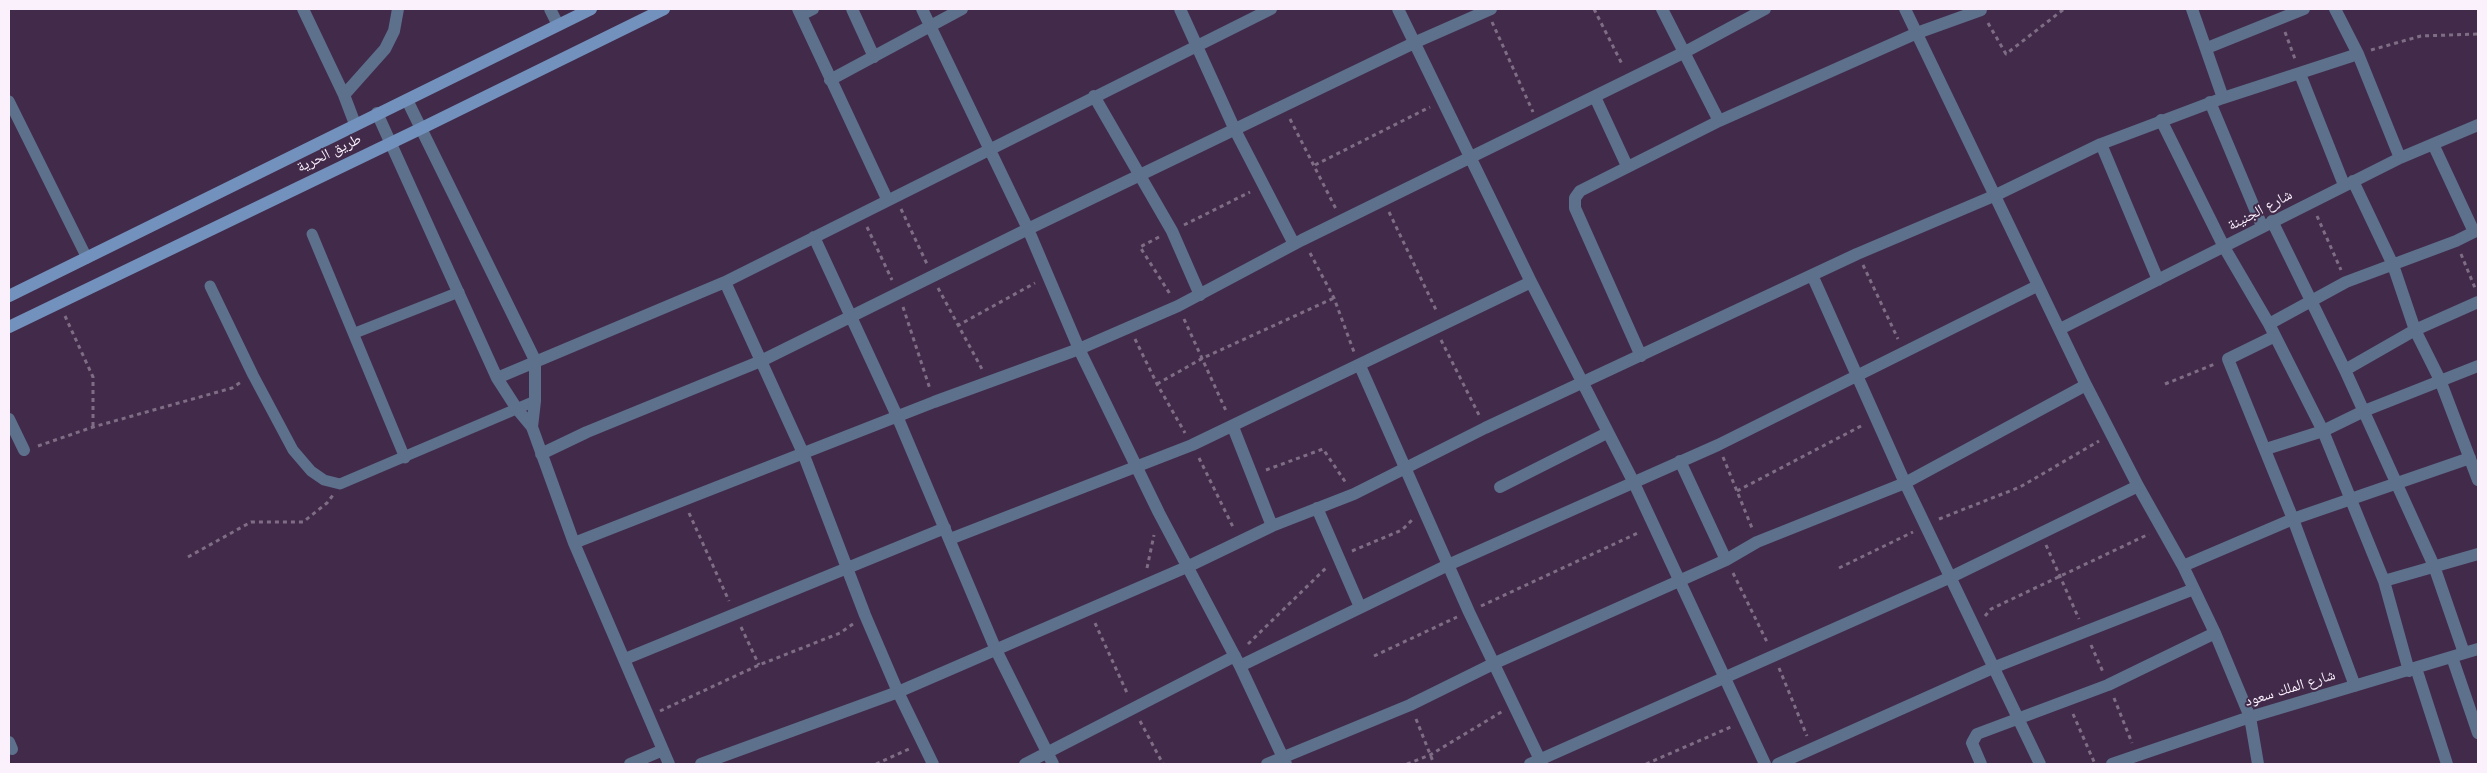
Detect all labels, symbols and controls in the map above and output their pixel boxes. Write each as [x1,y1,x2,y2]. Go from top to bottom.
street label: طريق الحرية [294,130,364,176]
street label: شارع الجنينة [2225,186,2295,234]
street label: شارع الملك سعود [2243,666,2337,710]

